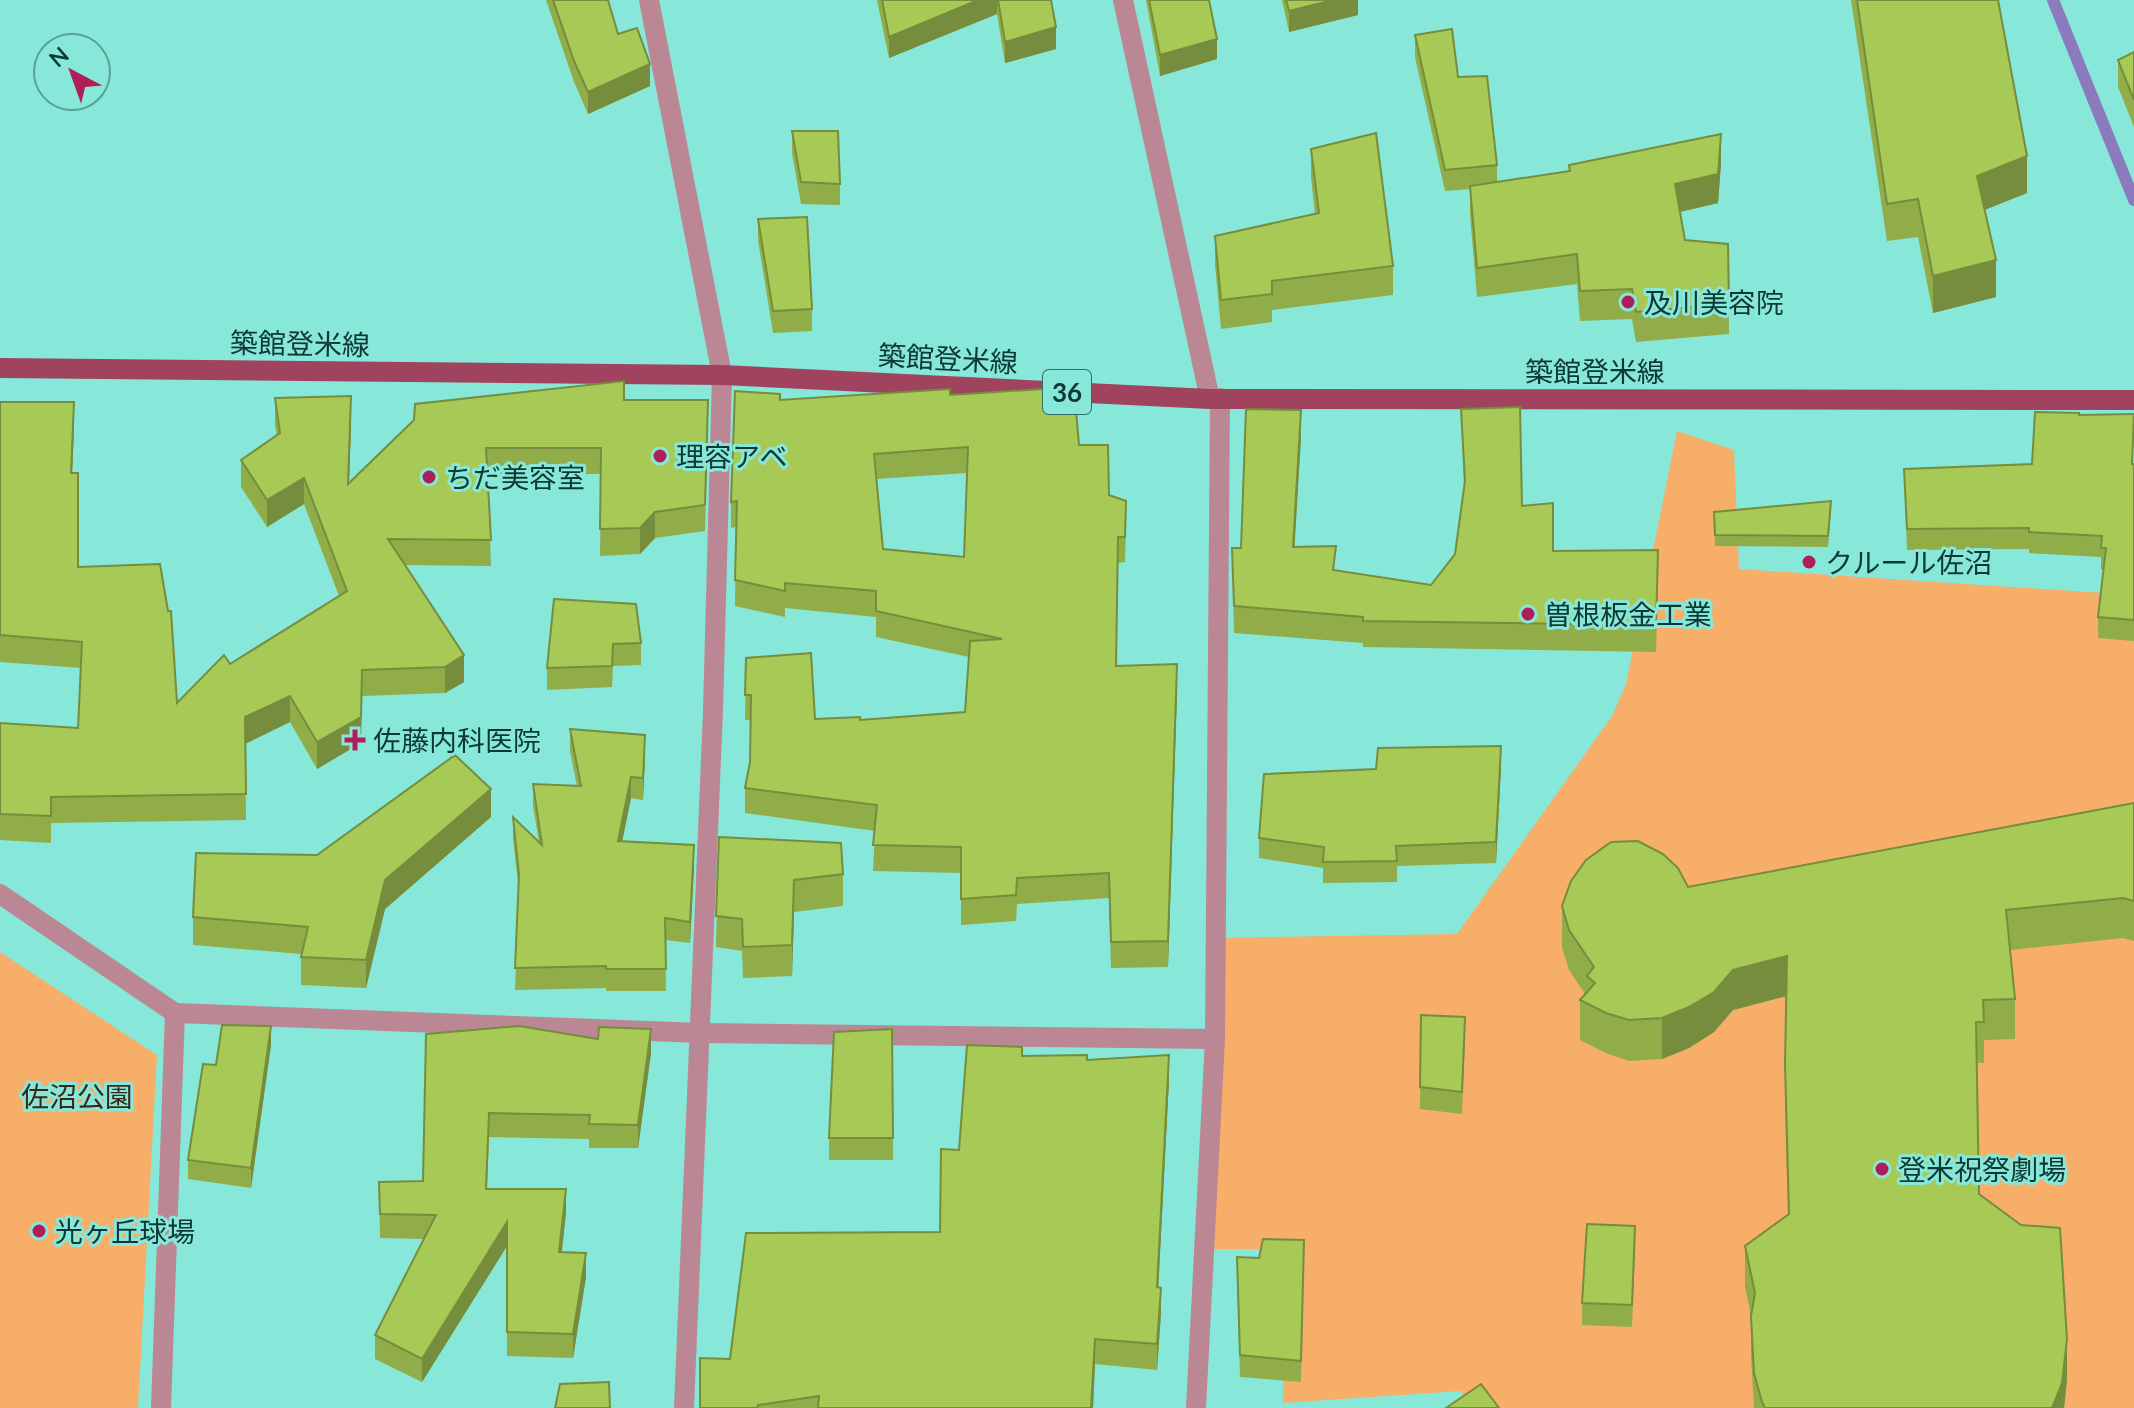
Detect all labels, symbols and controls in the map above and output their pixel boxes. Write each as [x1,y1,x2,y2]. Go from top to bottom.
north arrow [32,32,112,112]
text: N [43,41,74,72]
place label: 及川美容院 [1644,285,1784,319]
marker: 及川美容院 [1619,293,1637,311]
street label: 築館登米線 [230,325,370,361]
street label: 築館登米線 [877,337,1019,379]
street label: 築館登米線 [1525,354,1665,388]
road number: 36 [1043,370,1091,414]
place label: 理容アベ [676,439,787,473]
marker: 理容アベ [651,447,669,465]
place label: ちだ美容室 [445,460,585,494]
marker: ちだ美容室 [420,468,438,486]
place label: クルール佐沼 [1825,545,1992,579]
marker: クルール佐沼 [1800,553,1818,571]
place label: 曽根板金工業 [1544,597,1712,631]
marker: 曽根板金工業 [1519,605,1537,623]
place label: 佐藤内科医院 [373,723,541,757]
marker: 佐藤内科医院 [344,729,366,751]
park label: 佐沼公園 [21,1079,133,1113]
place label: 登米祝祭劇場 [1898,1152,2066,1186]
marker: 登米祝祭劇場 [1873,1160,1891,1178]
place label: 光ヶ丘球場 [55,1214,195,1248]
marker: 光ヶ丘球場 [30,1222,48,1240]

